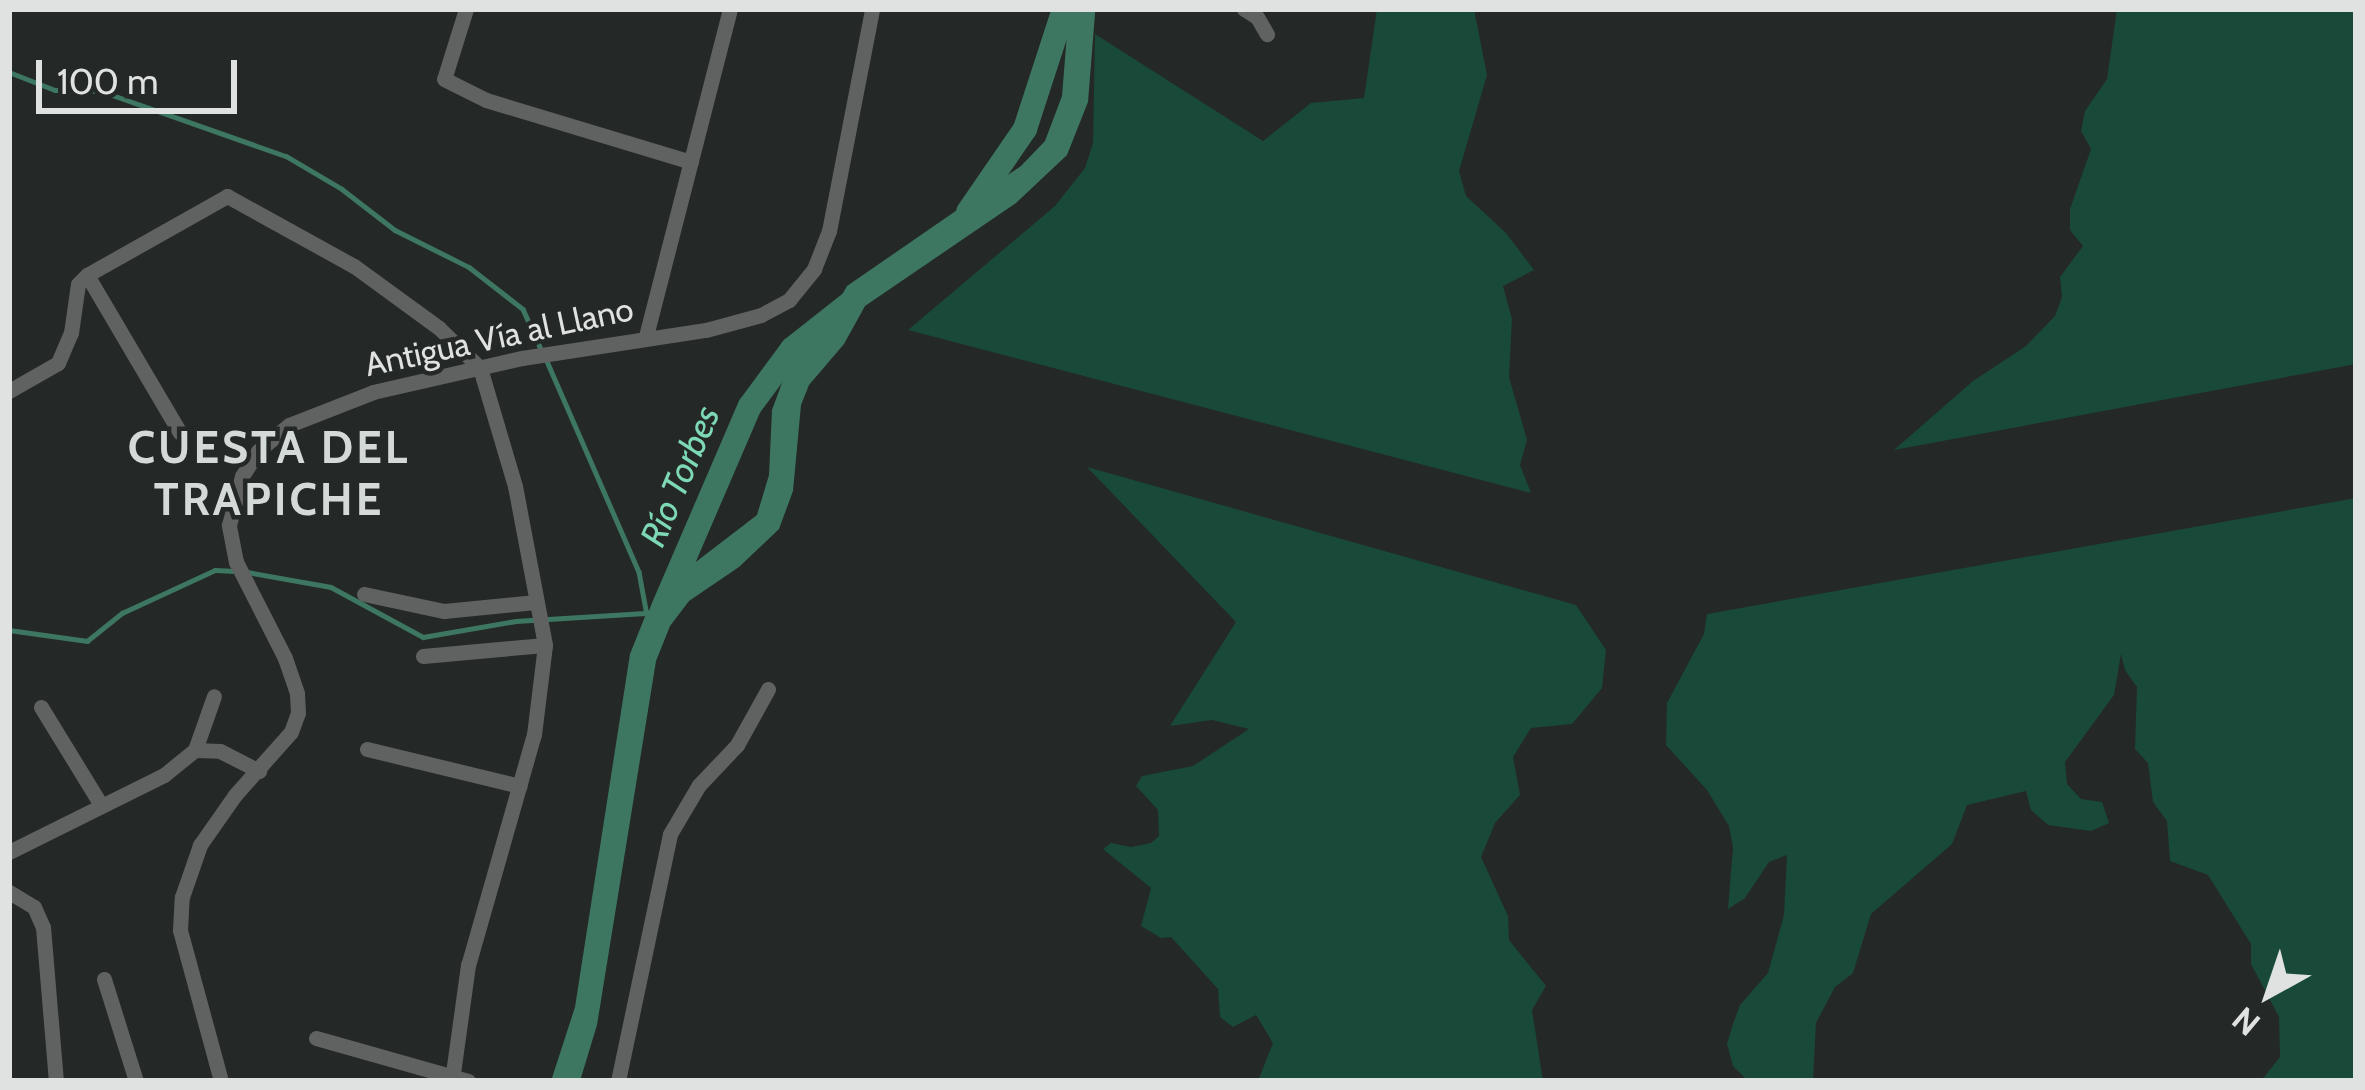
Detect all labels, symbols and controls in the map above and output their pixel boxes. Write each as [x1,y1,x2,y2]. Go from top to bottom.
scale bar [42,36,243,110]
text: 100 m [57,59,159,103]
street label: Antigua Vía al Llano [361,289,637,385]
water label: Río Torbes [631,399,729,553]
district label: CUESTA DEL TRAPICHE [128,421,410,527]
north arrow [2209,934,2329,1054]
text: N [2224,999,2268,1044]

